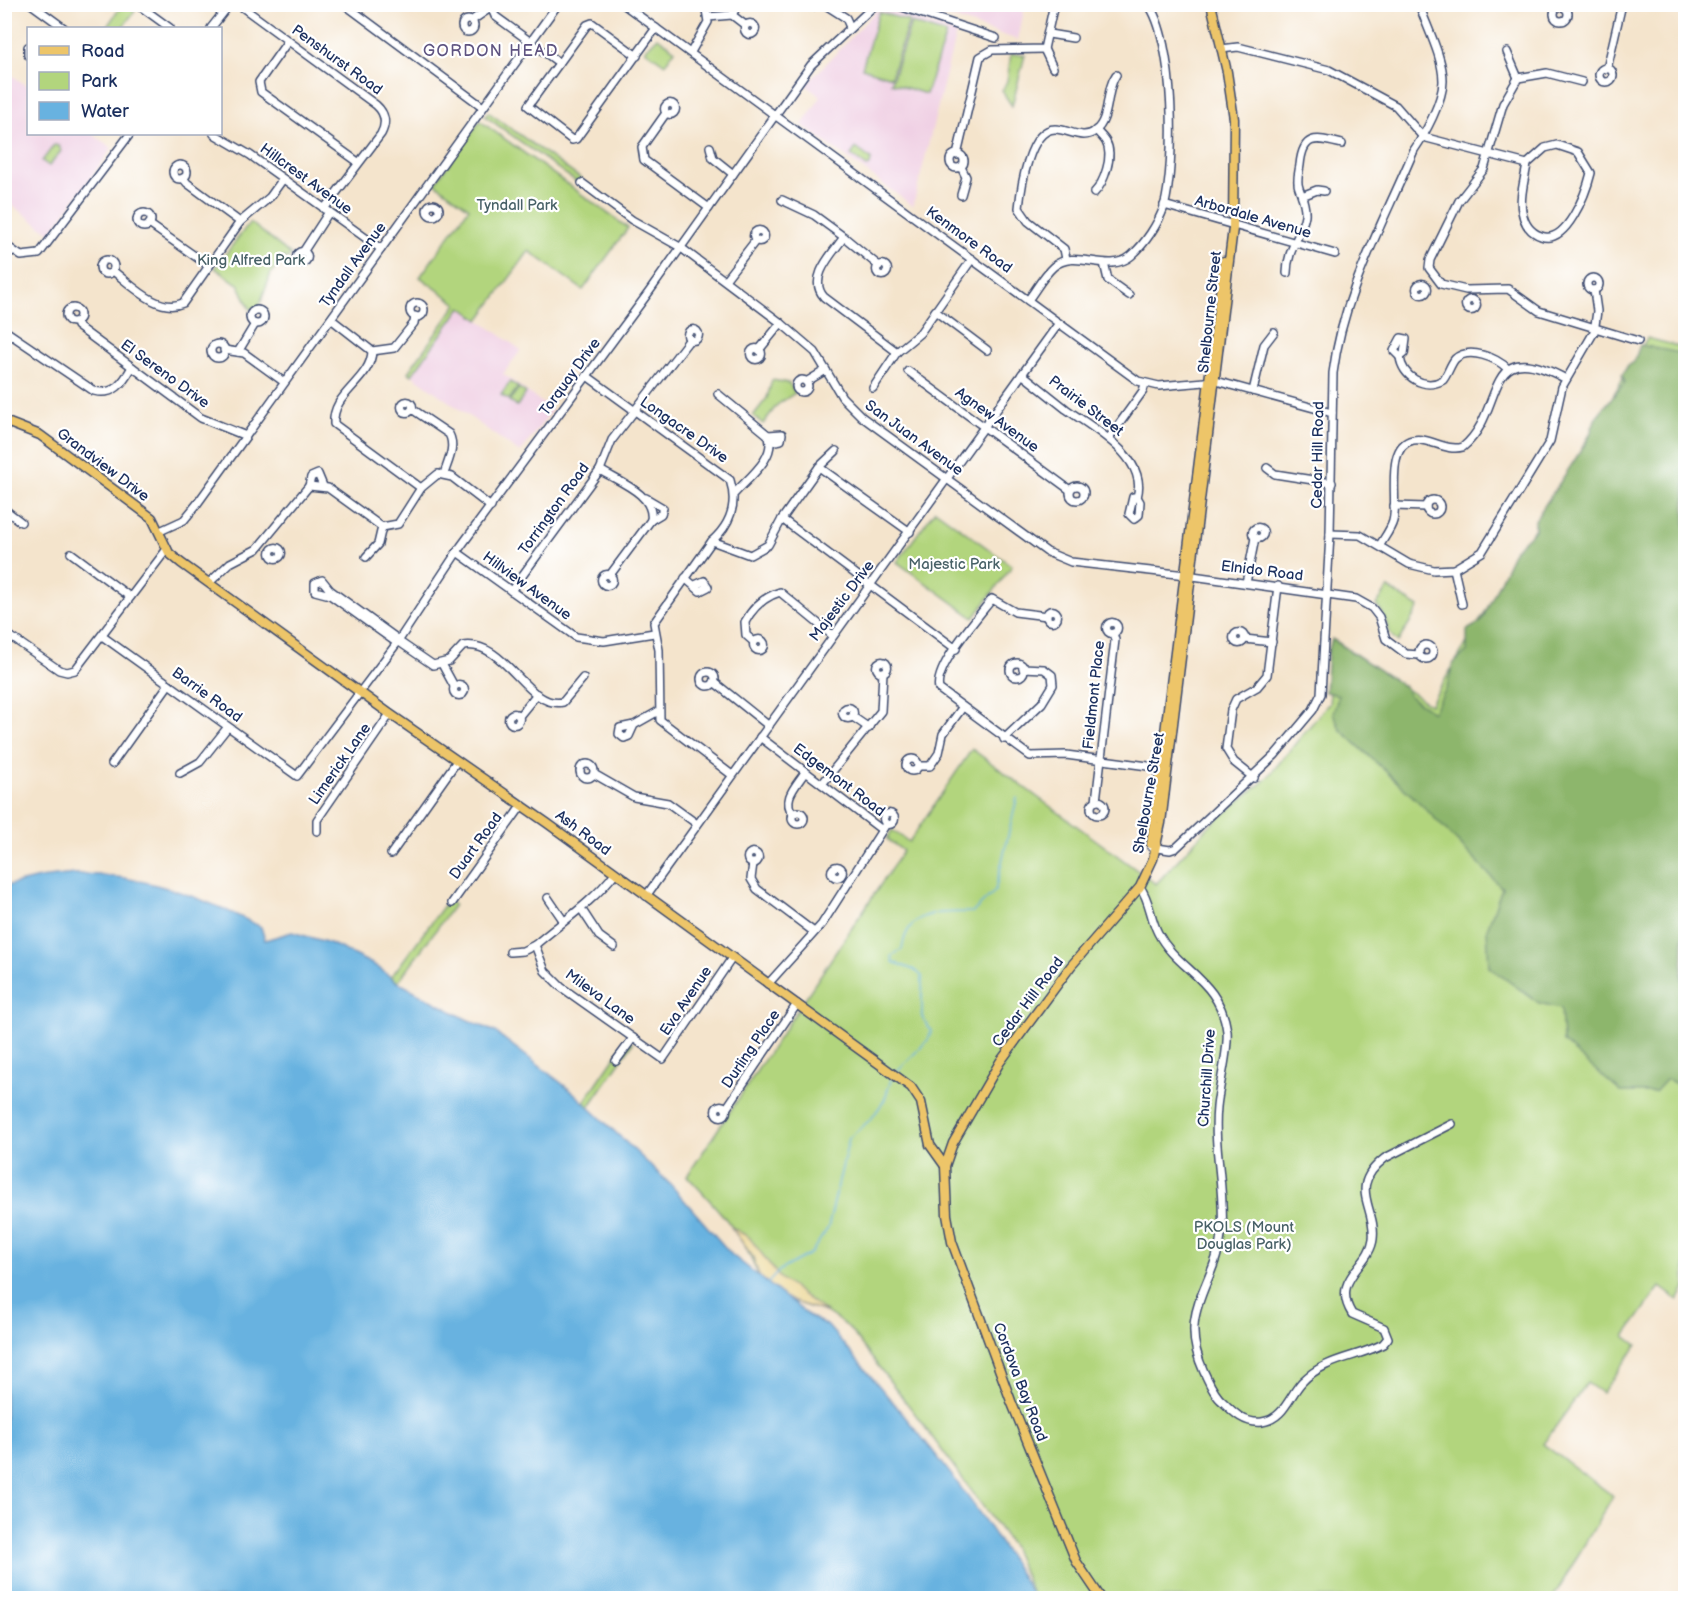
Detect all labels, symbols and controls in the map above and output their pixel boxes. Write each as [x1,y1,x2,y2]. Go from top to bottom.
street label: Penshurst Road [288,21,386,99]
legend [27,27,222,135]
text: Road [81,41,125,62]
district label: GORDON HEAD [423,42,559,61]
text: Park [81,71,117,92]
text: Water [81,101,129,122]
street label: Hillcrest Avenue [256,139,356,219]
street label: Arbordale Avenue [1193,191,1314,243]
park label: Tyndall Park [477,196,558,215]
street label: Kenmore Road [922,202,1016,278]
street label: Tyndall Avenue [316,218,390,312]
street label: Shelbourne Street [1194,250,1226,374]
park label: King Alfred Park [197,251,306,270]
street label: Torquay Drive [535,334,605,420]
street label: El Sereno Drive [117,335,213,413]
street label: Prairie Street [1045,372,1128,441]
street label: Agnew Avenue [951,383,1043,457]
street label: Longacre Drive [636,392,732,468]
street label: San Juan Avenue [861,396,967,480]
street label: Cedar Hill Road [1308,401,1328,509]
street label: Grandview Drive [53,424,153,506]
street label: Torrington Road [514,459,594,559]
street label: Hillview Avenue [479,547,575,625]
park label: Majestic Park [908,555,1000,574]
street label: Majestic Drive [805,557,879,645]
street label: Elnido Road [1220,557,1304,585]
street label: Fieldmont Place [1079,640,1109,750]
street label: Barrie Road [168,663,246,727]
street label: Limerick Lane [305,719,375,809]
street label: Shelbourne Street [1129,731,1169,855]
street label: Edgemont Road [789,739,889,821]
street label: Ash Road [551,806,615,860]
street label: Duart Road [445,809,507,883]
street label: Cedar Hill Road [988,953,1068,1051]
street label: Eva Avenue [656,963,716,1039]
street label: Mileva Lane [561,965,639,1029]
street label: Durling Place [718,1006,784,1092]
street label: Churchill Drive [1194,1028,1220,1128]
park label: PKOLS (Mount Douglas Park) [1194,1218,1295,1254]
street label: Cordova Bay Road [989,1320,1051,1444]

